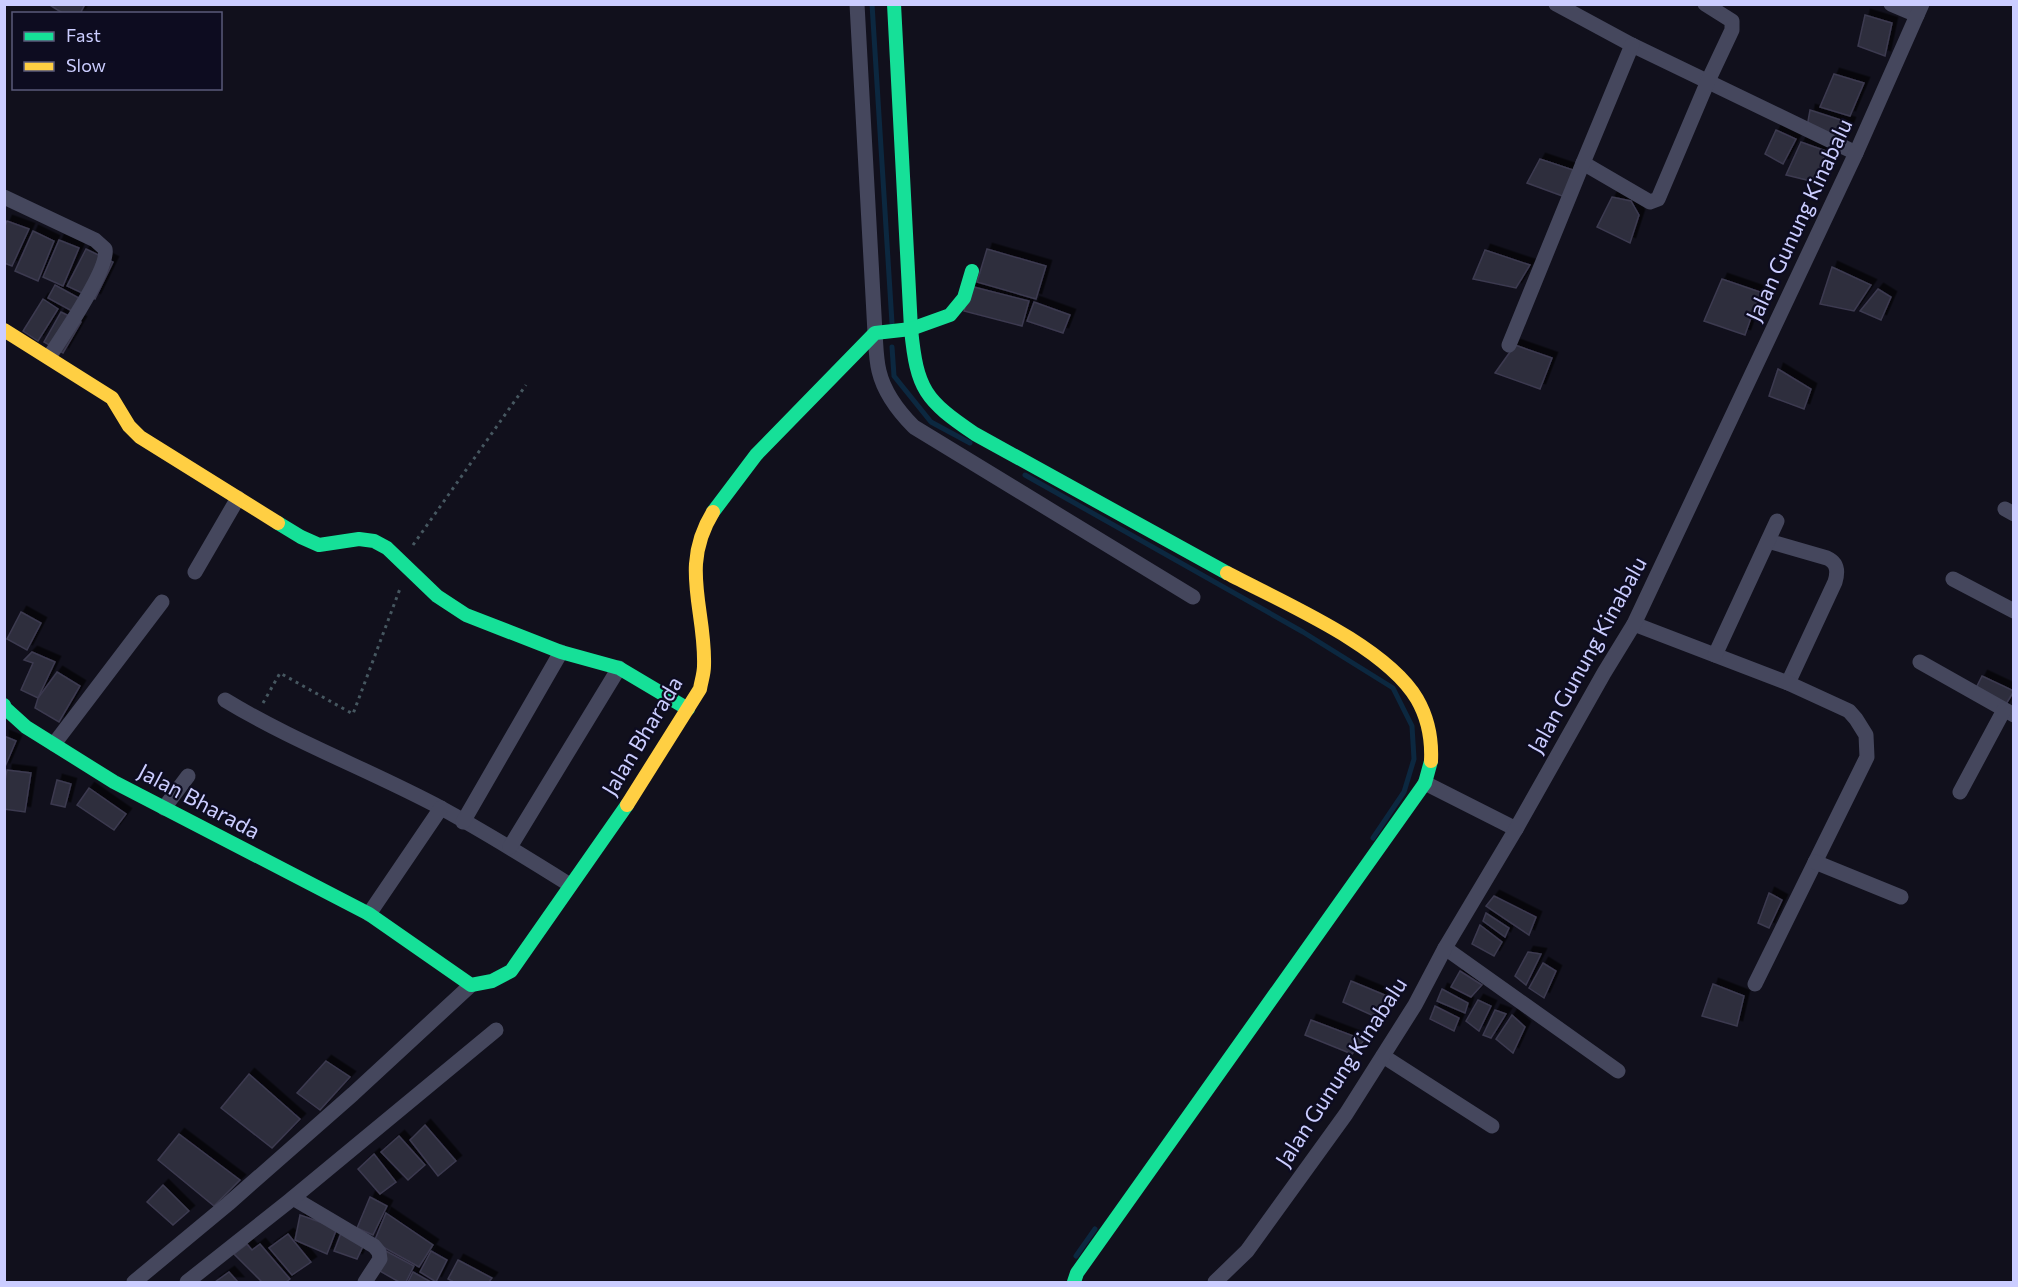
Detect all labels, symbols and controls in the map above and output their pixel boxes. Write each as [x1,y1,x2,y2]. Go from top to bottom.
legend [12,12,222,90]
text: Fast [66,24,101,46]
text: Slow [66,54,106,76]
street label: Jalan Gunung Kinabalu [1740,114,1857,326]
street label: Jalan Gunung Kinabalu [1521,552,1652,758]
street label: Jalan Bharada [595,671,688,800]
street label: Jalan Bharada [134,757,265,844]
street label: Jalan Gunung Kinabalu [1269,972,1412,1172]

